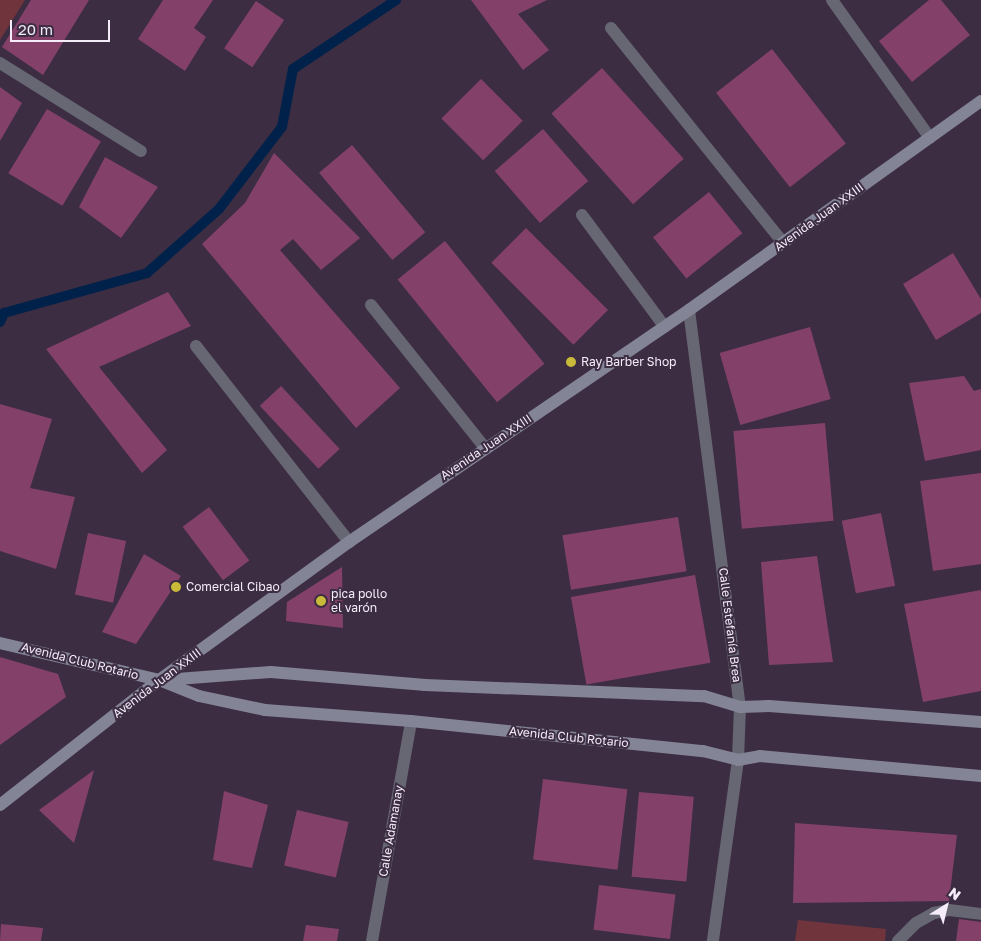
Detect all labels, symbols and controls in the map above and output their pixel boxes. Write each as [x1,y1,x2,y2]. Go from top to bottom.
scale bar [12,10,112,42]
text: 20 m [18,20,53,38]
street label: Avenida Juan XXIII [772,180,866,254]
place label: Ray Barber Shop [581,355,676,369]
marker: Ray Barber Shop [565,356,577,368]
street label: Avenida Juan XXIII [438,411,534,483]
street label: Calle Estefanía Brea [716,567,744,683]
place label: Comercial Cibao [186,580,280,594]
marker: Comercial Cibao [170,581,182,593]
place label: pica pollo el varón [331,587,387,615]
marker: pica pollo el varón [315,595,327,607]
street label: Avenida Club Rotario [20,639,140,683]
street label: Avenida Juan XXIII [110,645,204,721]
street label: Avenida Club Rotario [509,724,629,750]
street label: Calle Adamanay [376,784,406,878]
north arrow [921,881,971,931]
text: N [946,883,964,903]

